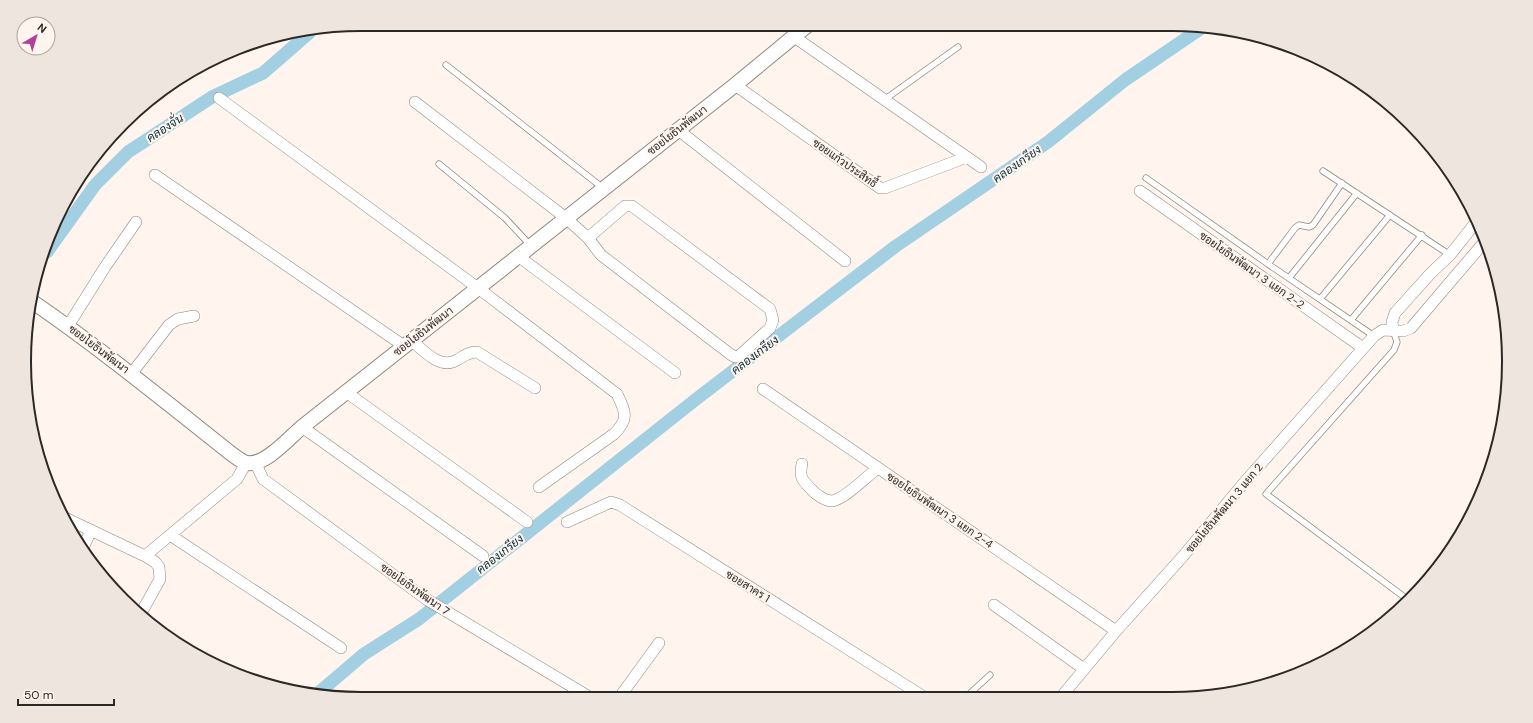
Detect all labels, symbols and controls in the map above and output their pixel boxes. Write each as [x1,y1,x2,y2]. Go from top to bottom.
north arrow [16,16,56,56]
text: N [35,20,50,36]
street label: ซอยโยธินพัฒนา [644,101,710,158]
water label: คลองจั่น [142,108,187,146]
street label: ซอยแก้วประสิทธื์ [810,131,883,191]
water label: คลองเกรียง [990,141,1045,186]
street label: ซอยโยธินพัฒนา 3 แยก 2-2 [1197,228,1308,312]
street label: ซอยโยธินพัฒนา [390,302,456,359]
street label: ซอยโยธินพัฒนา [66,321,133,376]
water label: คลองเกรียง [728,332,782,378]
street label: ซอยโยธินพัฒนา 3 แยก 2 [1182,460,1266,556]
street label: ซอยโยธินพัฒนา 3 แยก 2-4 [884,468,997,551]
water label: คลองเกรียง [473,530,527,577]
street label: ซอยโยธินพัฒนา 7 [378,559,453,618]
street label: ซอยสาคร 1 [723,567,773,605]
scale bar [18,681,114,707]
text: 50 m [24,687,53,703]

